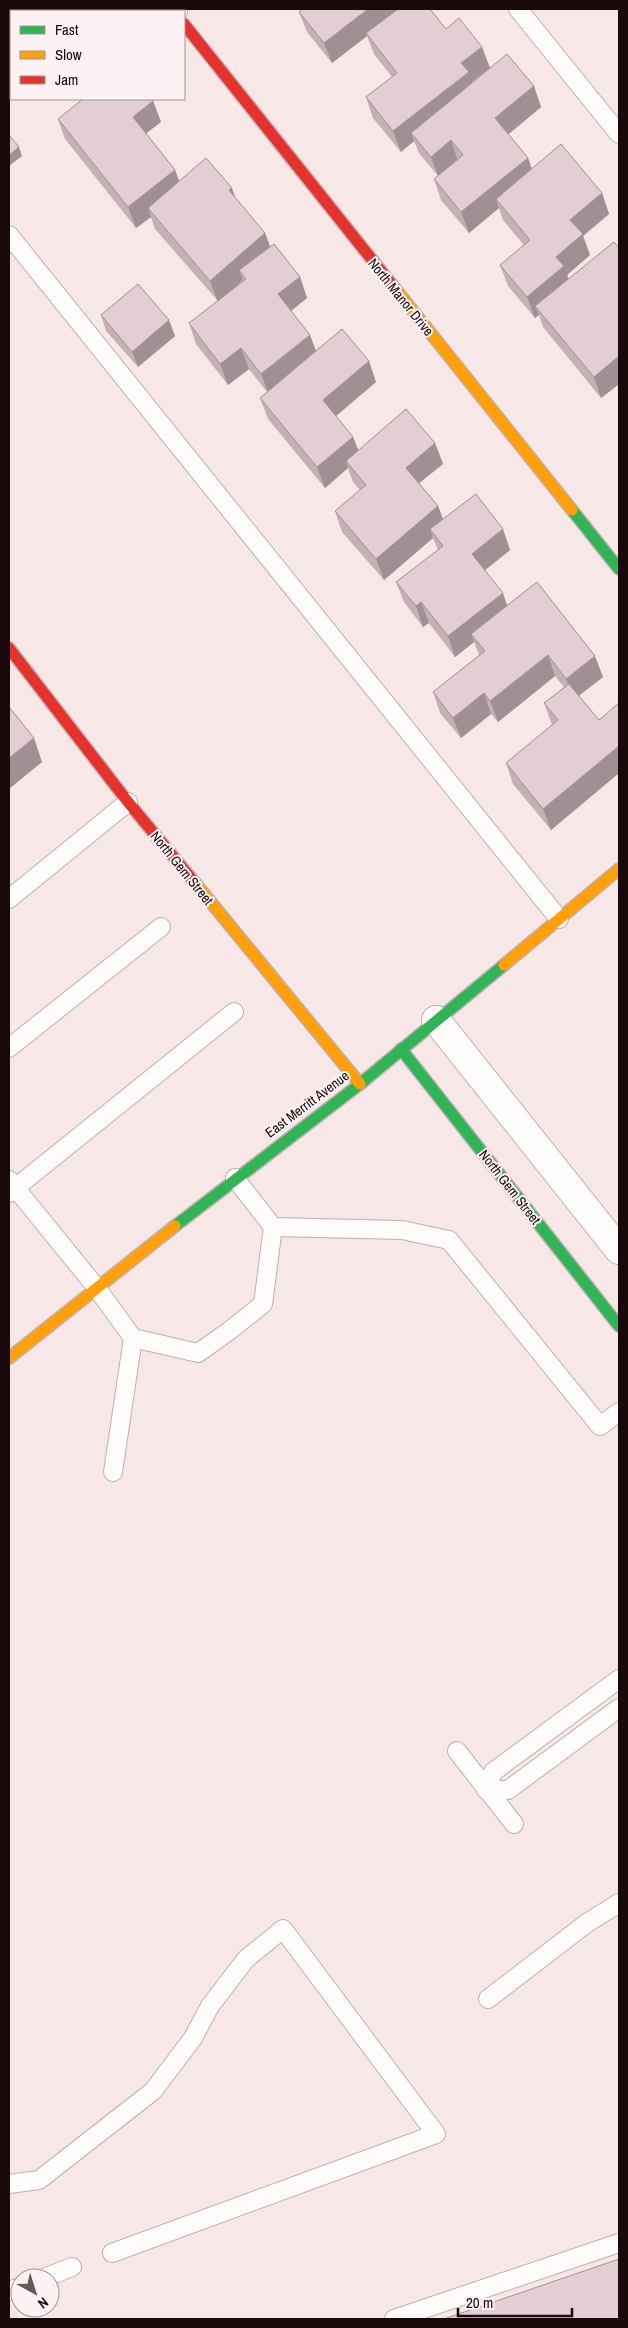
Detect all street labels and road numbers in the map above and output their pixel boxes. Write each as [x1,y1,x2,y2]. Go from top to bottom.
street label: North Manor Drive [364,255,438,339]
street label: North Gem Street [147,827,217,909]
street label: East Merritt Avenue [261,1067,353,1141]
street label: North Gem Street [475,1146,545,1228]

